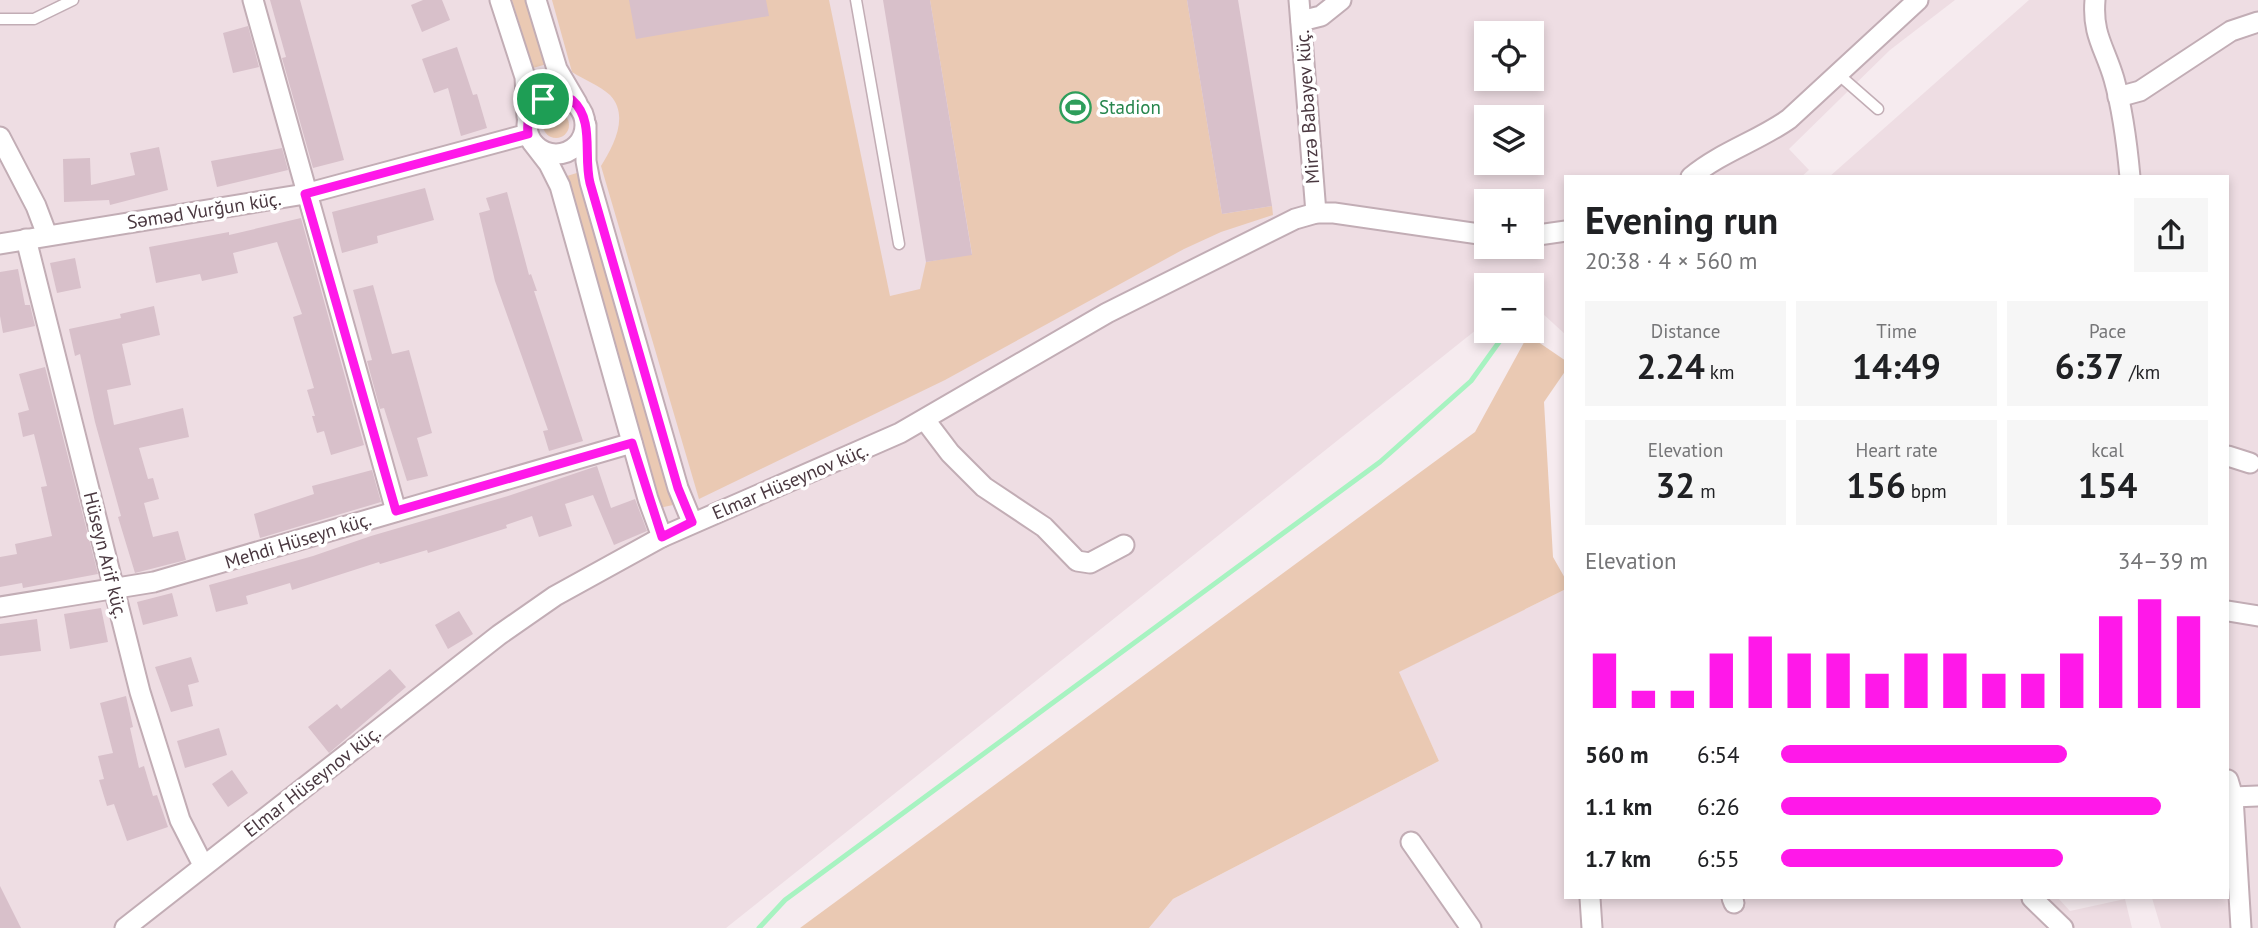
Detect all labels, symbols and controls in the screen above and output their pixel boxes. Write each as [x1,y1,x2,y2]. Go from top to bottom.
map controls [1474,21,1544,343]
button: locate [1474,21,1544,91]
street label: Mirzə Babayev küç. [1290,29,1324,185]
pin [513,69,573,129]
icon: arrive [524,80,562,118]
sports icon: Stadion [1059,90,1093,124]
place label: Stadion [1099,95,1161,119]
button: layers [1474,105,1544,175]
street label: Səməd Vurğun küç. [125,186,283,234]
button: + [1474,189,1544,259]
text: Evening run [1585,195,1778,244]
button: share [2134,198,2208,272]
text: 20:38 · 4 × 560 m [1585,246,1757,275]
button: − [1474,273,1544,343]
text: Distance [1651,319,1720,343]
text: Time [1876,319,1917,343]
text: Pace [2089,319,2126,343]
text: 2.24 [1637,343,1705,389]
text: 14:49 [1852,343,1941,389]
text: 6:37 [2055,343,2124,389]
text: km [1705,360,1734,384]
text: /km [2124,360,2160,384]
street label: Elmar Hüseynov küç. [708,437,872,525]
text: Elevation [1648,438,1723,462]
text: Heart rate [1855,438,1938,462]
text: kcal [2091,438,2124,462]
text: 32 [1655,462,1695,508]
text: 156 [1846,462,1906,508]
text: 154 [2078,462,2137,508]
text: m [1695,479,1716,503]
text: bpm [1906,479,1947,503]
street label: Hüseyn Arif küç. [79,489,133,621]
street label: Mehdi Hüseyn küç. [222,506,374,574]
text: Elevation [1585,546,1677,575]
text: 34–39 m [2118,546,2208,575]
street label: Elmar Hüseynov küç. [239,720,385,842]
text: 560 m [1585,740,1648,769]
text: 6:54 [1697,740,1740,769]
text: 1.1 km [1585,792,1652,821]
text: 6:26 [1697,792,1740,821]
text: 1.7 km [1585,844,1651,873]
text: 6:55 [1697,844,1740,873]

